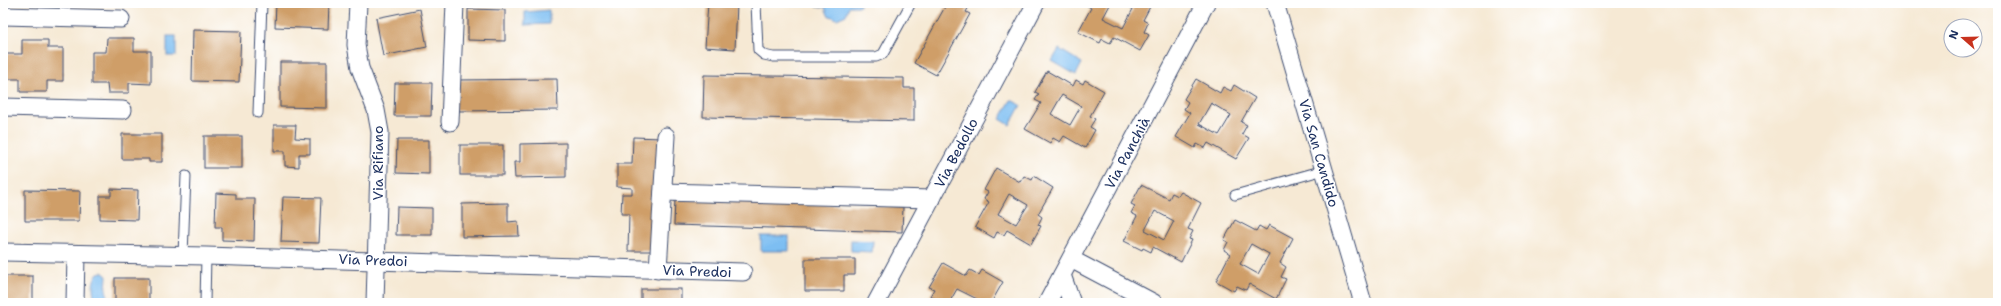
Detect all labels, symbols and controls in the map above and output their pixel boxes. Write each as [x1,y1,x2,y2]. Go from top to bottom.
north arrow [1943,18,1983,58]
text: N [1946,28,1963,41]
street label: Via San Candido [1295,97,1343,209]
street label: Via Panchià [1100,114,1154,192]
street label: Via Bedollo [930,115,982,191]
street label: Via Rifiano [369,126,387,200]
street label: Via Predoi [338,250,408,270]
street label: Via Predoi [662,261,732,281]

